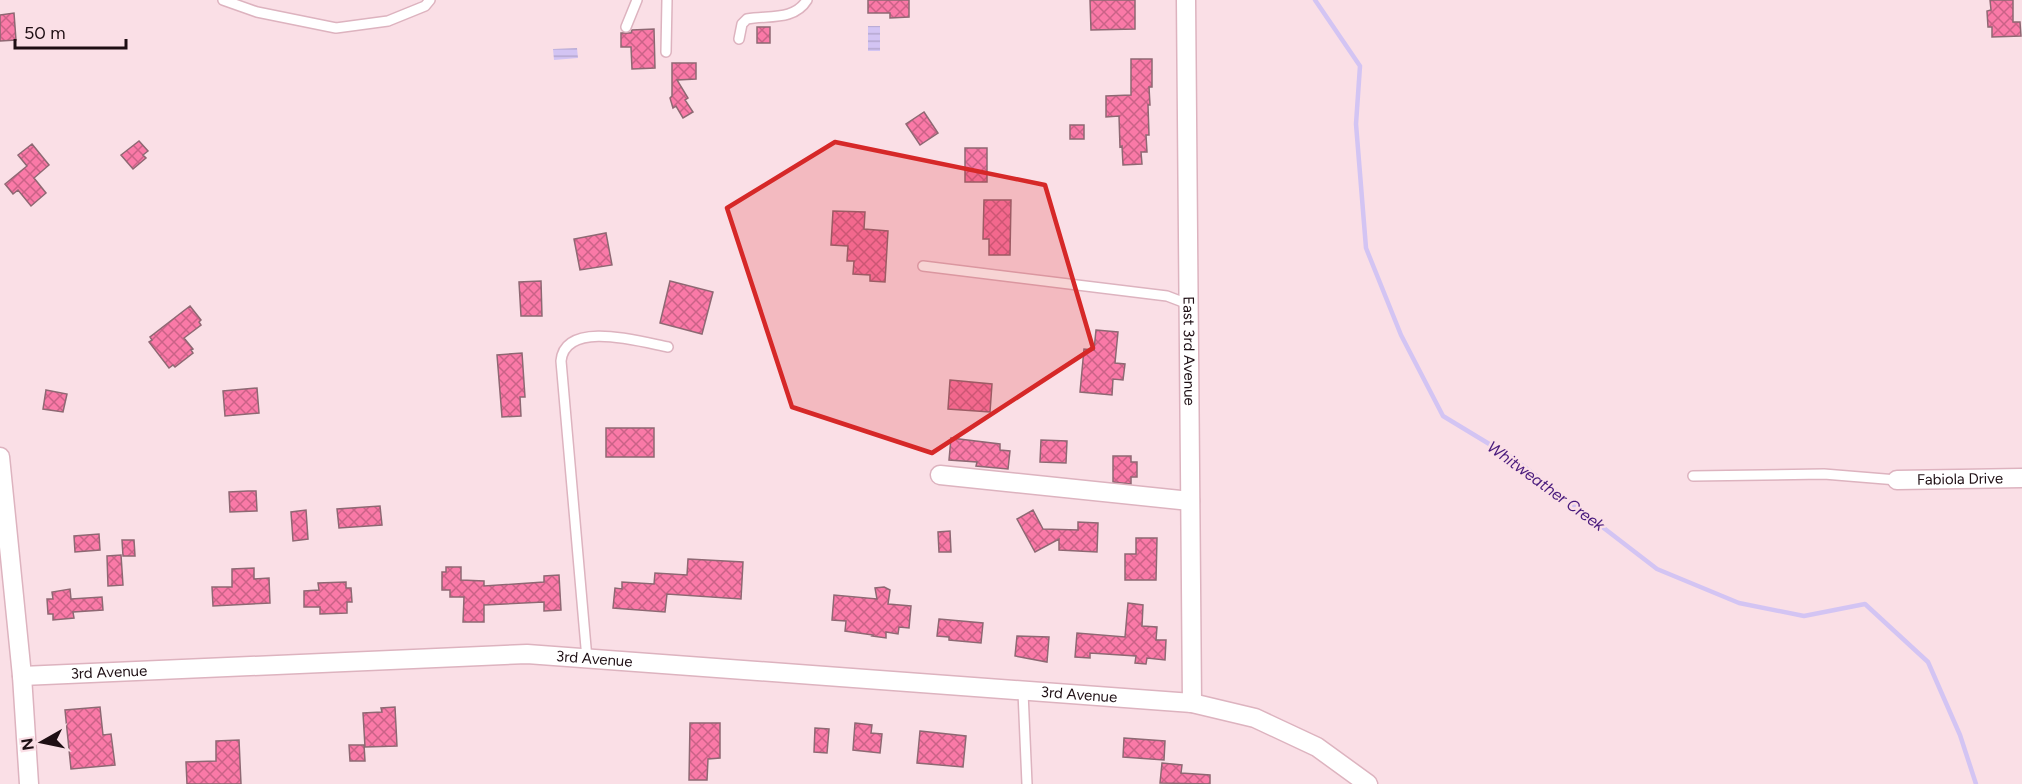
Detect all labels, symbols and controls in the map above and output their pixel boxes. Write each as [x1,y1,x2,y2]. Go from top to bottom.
scale bar [15,12,126,50]
text: 50 m [24,22,66,44]
street label: East 3rd Avenue [1180,296,1198,406]
water label: Whitweather Creek [1484,437,1609,536]
street label: Fabiola Drive [1917,469,2003,489]
street label: 3rd Avenue [556,647,633,671]
street label: 3rd Avenue [70,662,148,683]
street label: 3rd Avenue [1040,683,1118,706]
north arrow [12,712,72,772]
text: N [17,737,38,752]

